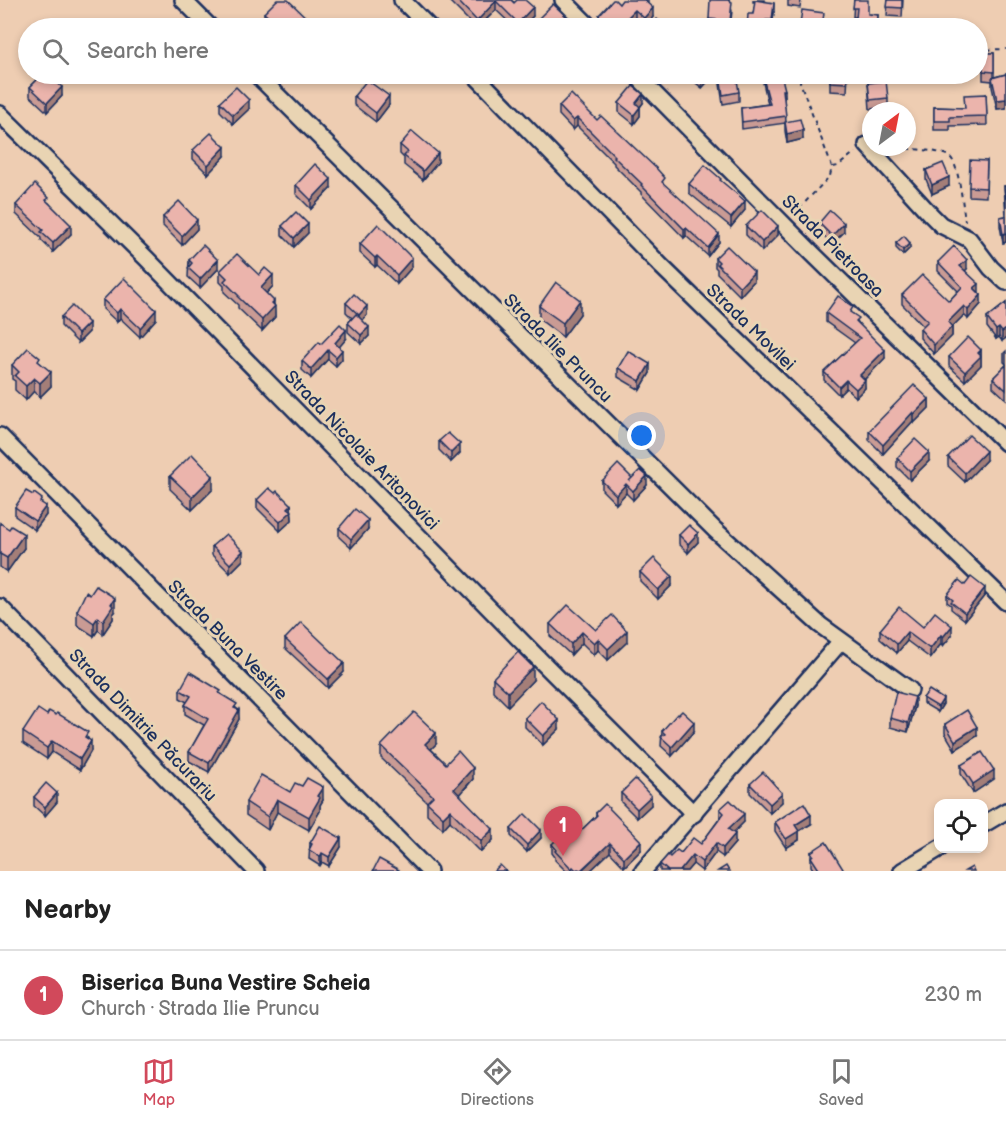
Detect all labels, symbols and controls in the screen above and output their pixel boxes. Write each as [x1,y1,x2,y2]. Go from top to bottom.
search box [18,18,988,84]
icon: search [39,35,72,68]
text: Search here [87,38,209,65]
north arrow [862,102,916,156]
street label: Strada Pietroasa [777,191,888,302]
street label: Strada Movilei [702,280,799,375]
street label: Strada Ilie Pruncu [499,290,616,407]
street label: Strada Nicolaie Aritonovici [280,366,443,534]
your location [627,421,656,450]
street label: Strada Buna Vestire [163,576,292,705]
street label: Strada Dimitrie Păcurariu [64,645,221,806]
map controls [934,799,988,853]
button: locate [934,799,988,853]
pin: 1 [544,806,582,856]
text: Nearby [24,895,111,926]
text: Biserica Buna Vestire Scheia [81,970,371,997]
text: 1 [39,983,48,1007]
text: 230 m [925,983,982,1007]
text: Church · Strada Ilie Pruncu [81,997,320,1021]
tab: Map [142,1055,175,1110]
tab: Directions [460,1055,534,1110]
tab: Saved [819,1055,864,1110]

